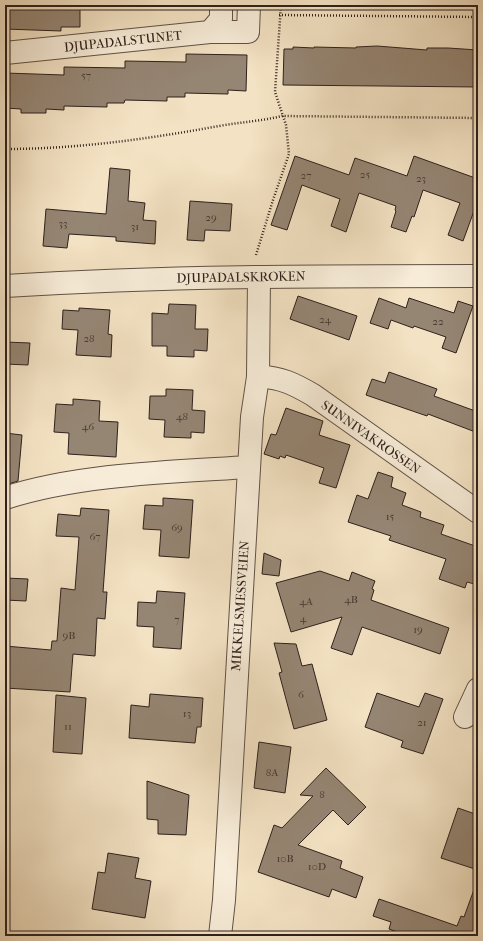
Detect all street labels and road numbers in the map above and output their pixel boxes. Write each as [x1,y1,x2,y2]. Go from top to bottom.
street label: DJUPADALSTUNET [63,27,183,55]
street label: DJUPADALSKROKEN [176,268,306,286]
street label: SUNNIVAKROSSEN [318,397,424,477]
street label: MIKKELSMESSVEIEN [228,540,252,672]

